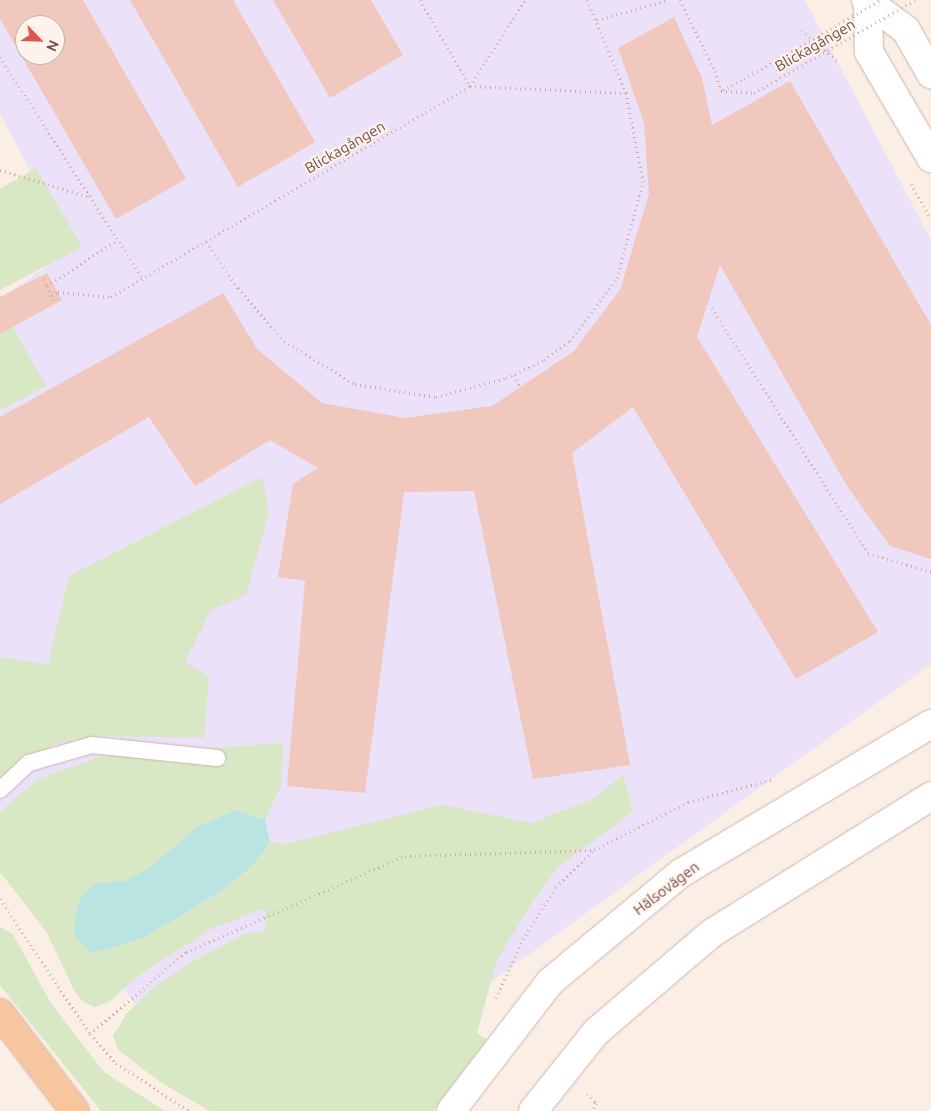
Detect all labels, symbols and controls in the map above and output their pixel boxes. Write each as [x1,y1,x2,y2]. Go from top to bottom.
north arrow [15,15,65,65]
street label: Blickagången [772,15,858,75]
text: N [43,38,62,54]
street label: Blickagången [302,117,388,177]
street label: Hälsovägen [630,857,702,919]

